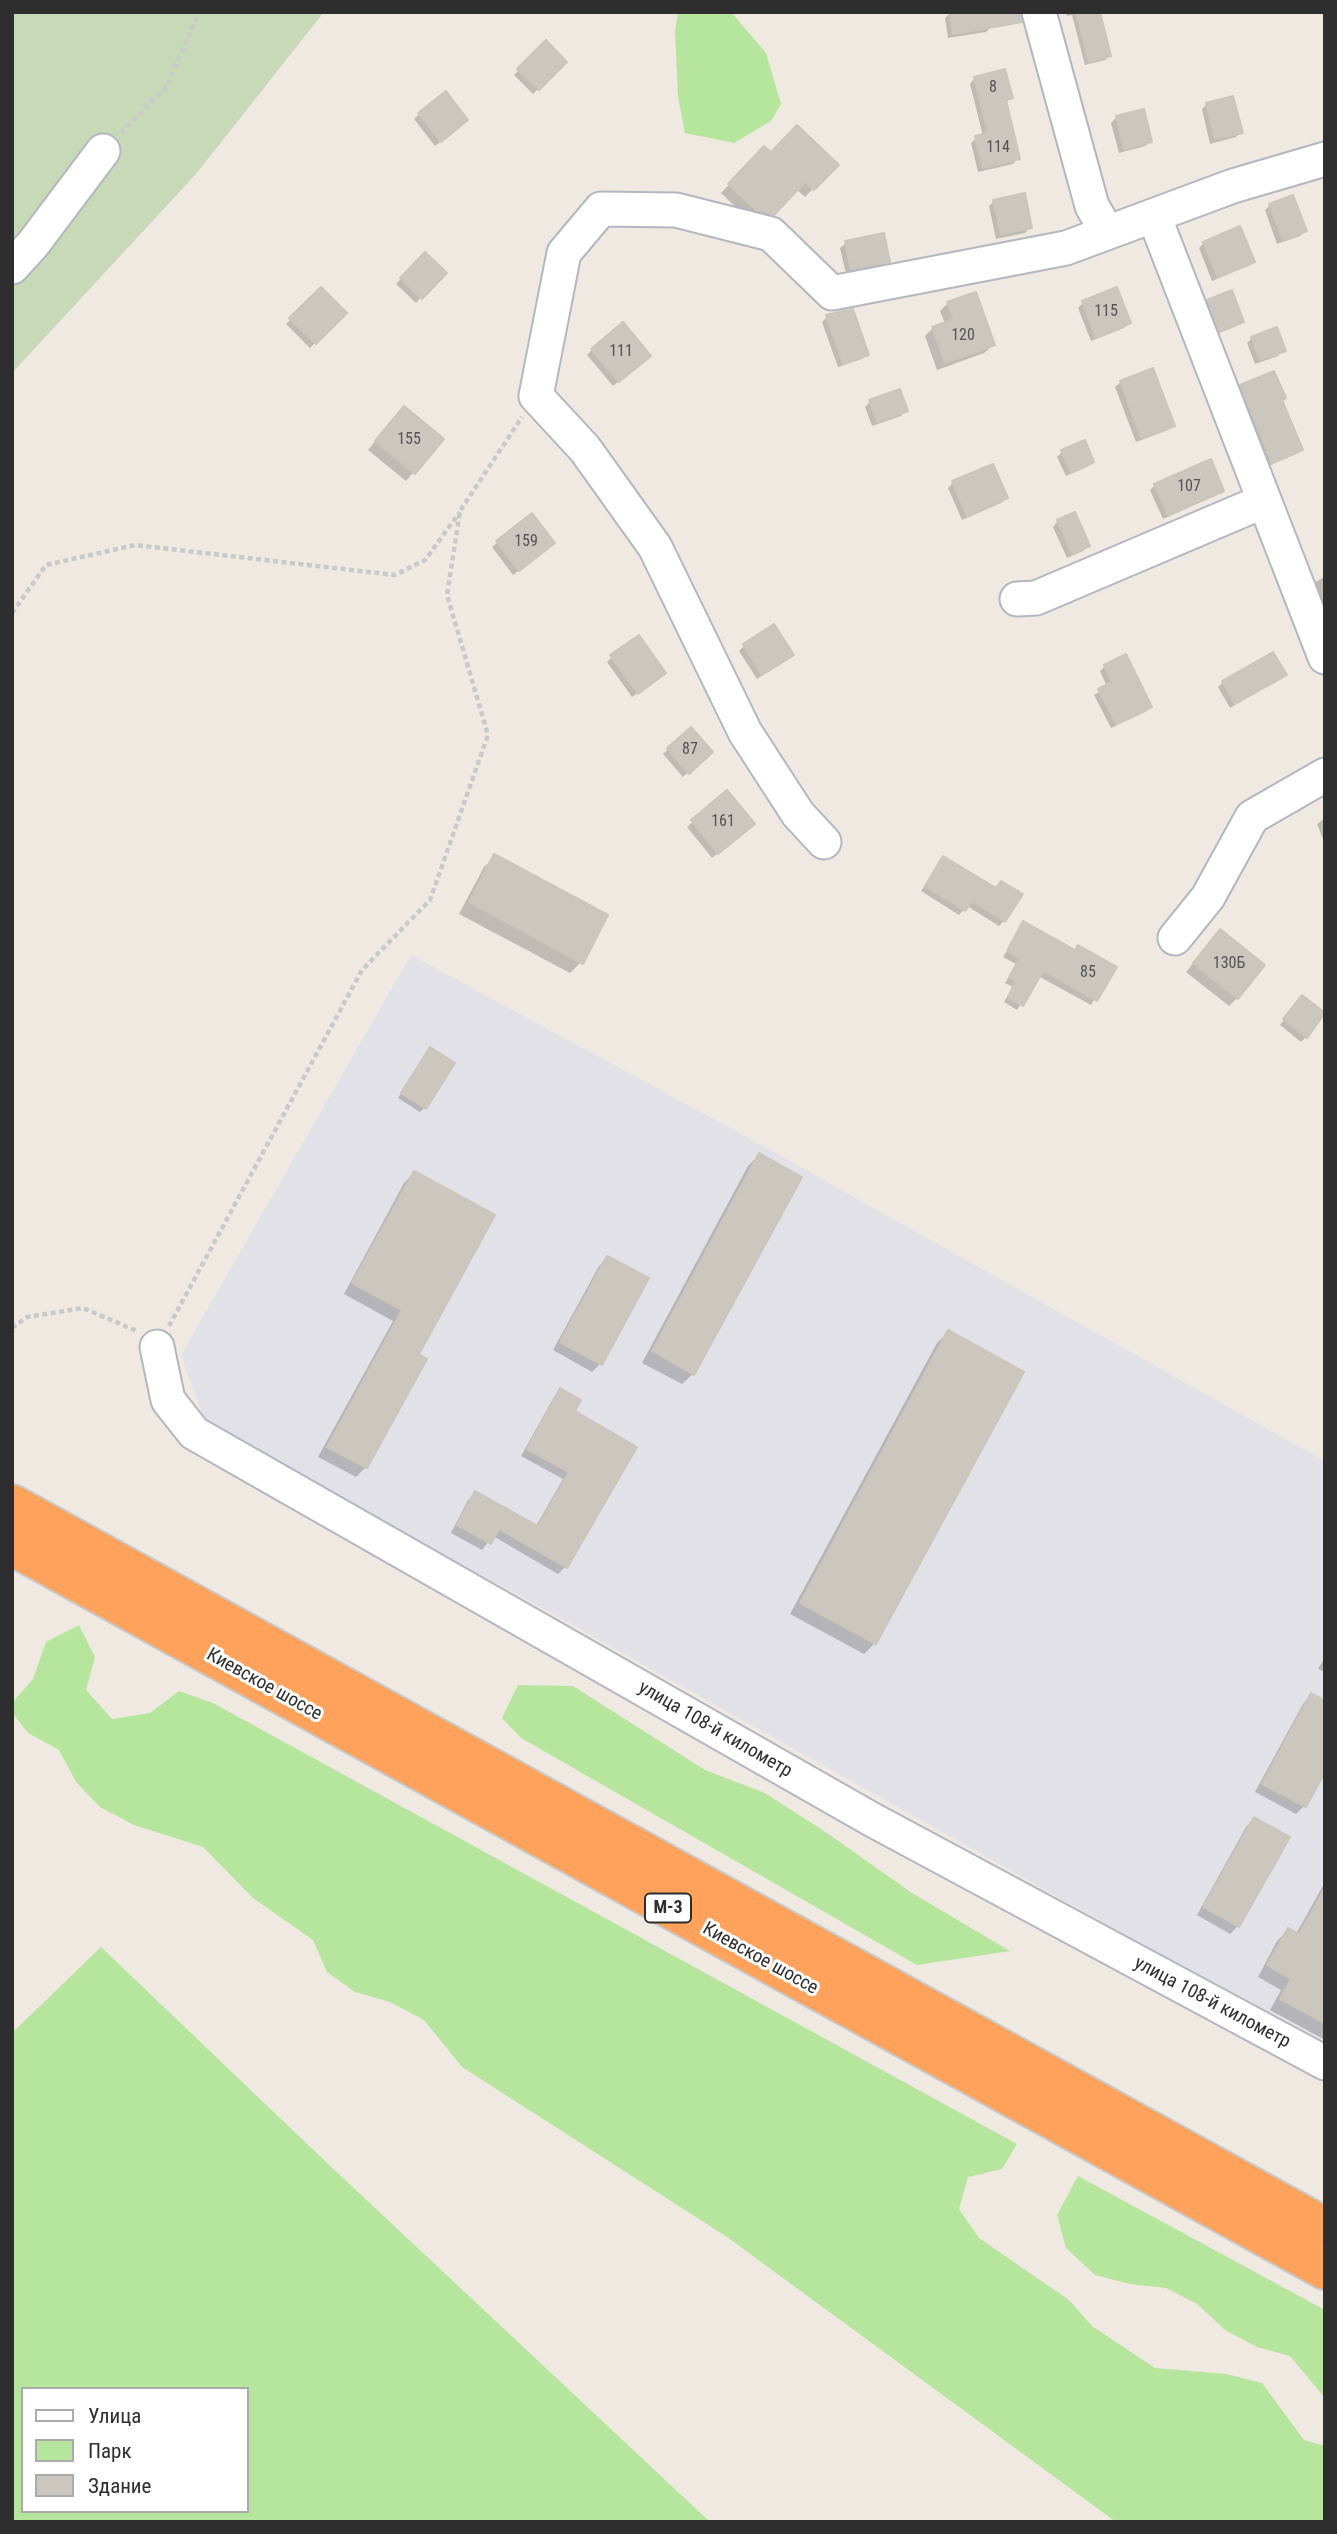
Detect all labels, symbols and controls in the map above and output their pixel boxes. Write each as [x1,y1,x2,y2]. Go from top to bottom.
house number: 8 [989,78,997,98]
house number: 114 [986,138,1010,158]
house number: 115 [1094,302,1118,322]
house number: 120 [951,326,975,346]
house number: 111 [609,342,633,362]
house number: 155 [397,430,421,450]
house number: 107 [1177,477,1201,497]
house number: 159 [514,532,538,552]
house number: 87 [682,740,698,760]
house number: 161 [711,812,735,832]
house number: 130Б [1213,954,1245,974]
house number: 85 [1080,963,1096,983]
street label: Киевское шоссе [202,1644,326,1726]
street label: улица 108-й километр [634,1677,796,1783]
road number: М-3 [645,1894,691,1922]
street label: Киевское шоссе [698,1918,822,2000]
street label: улица 108-й километр [1130,1952,1294,2054]
legend [21,2387,248,2513]
text: Улица [88,2404,141,2428]
text: Парк [88,2439,132,2463]
text: Здание [88,2474,151,2498]

